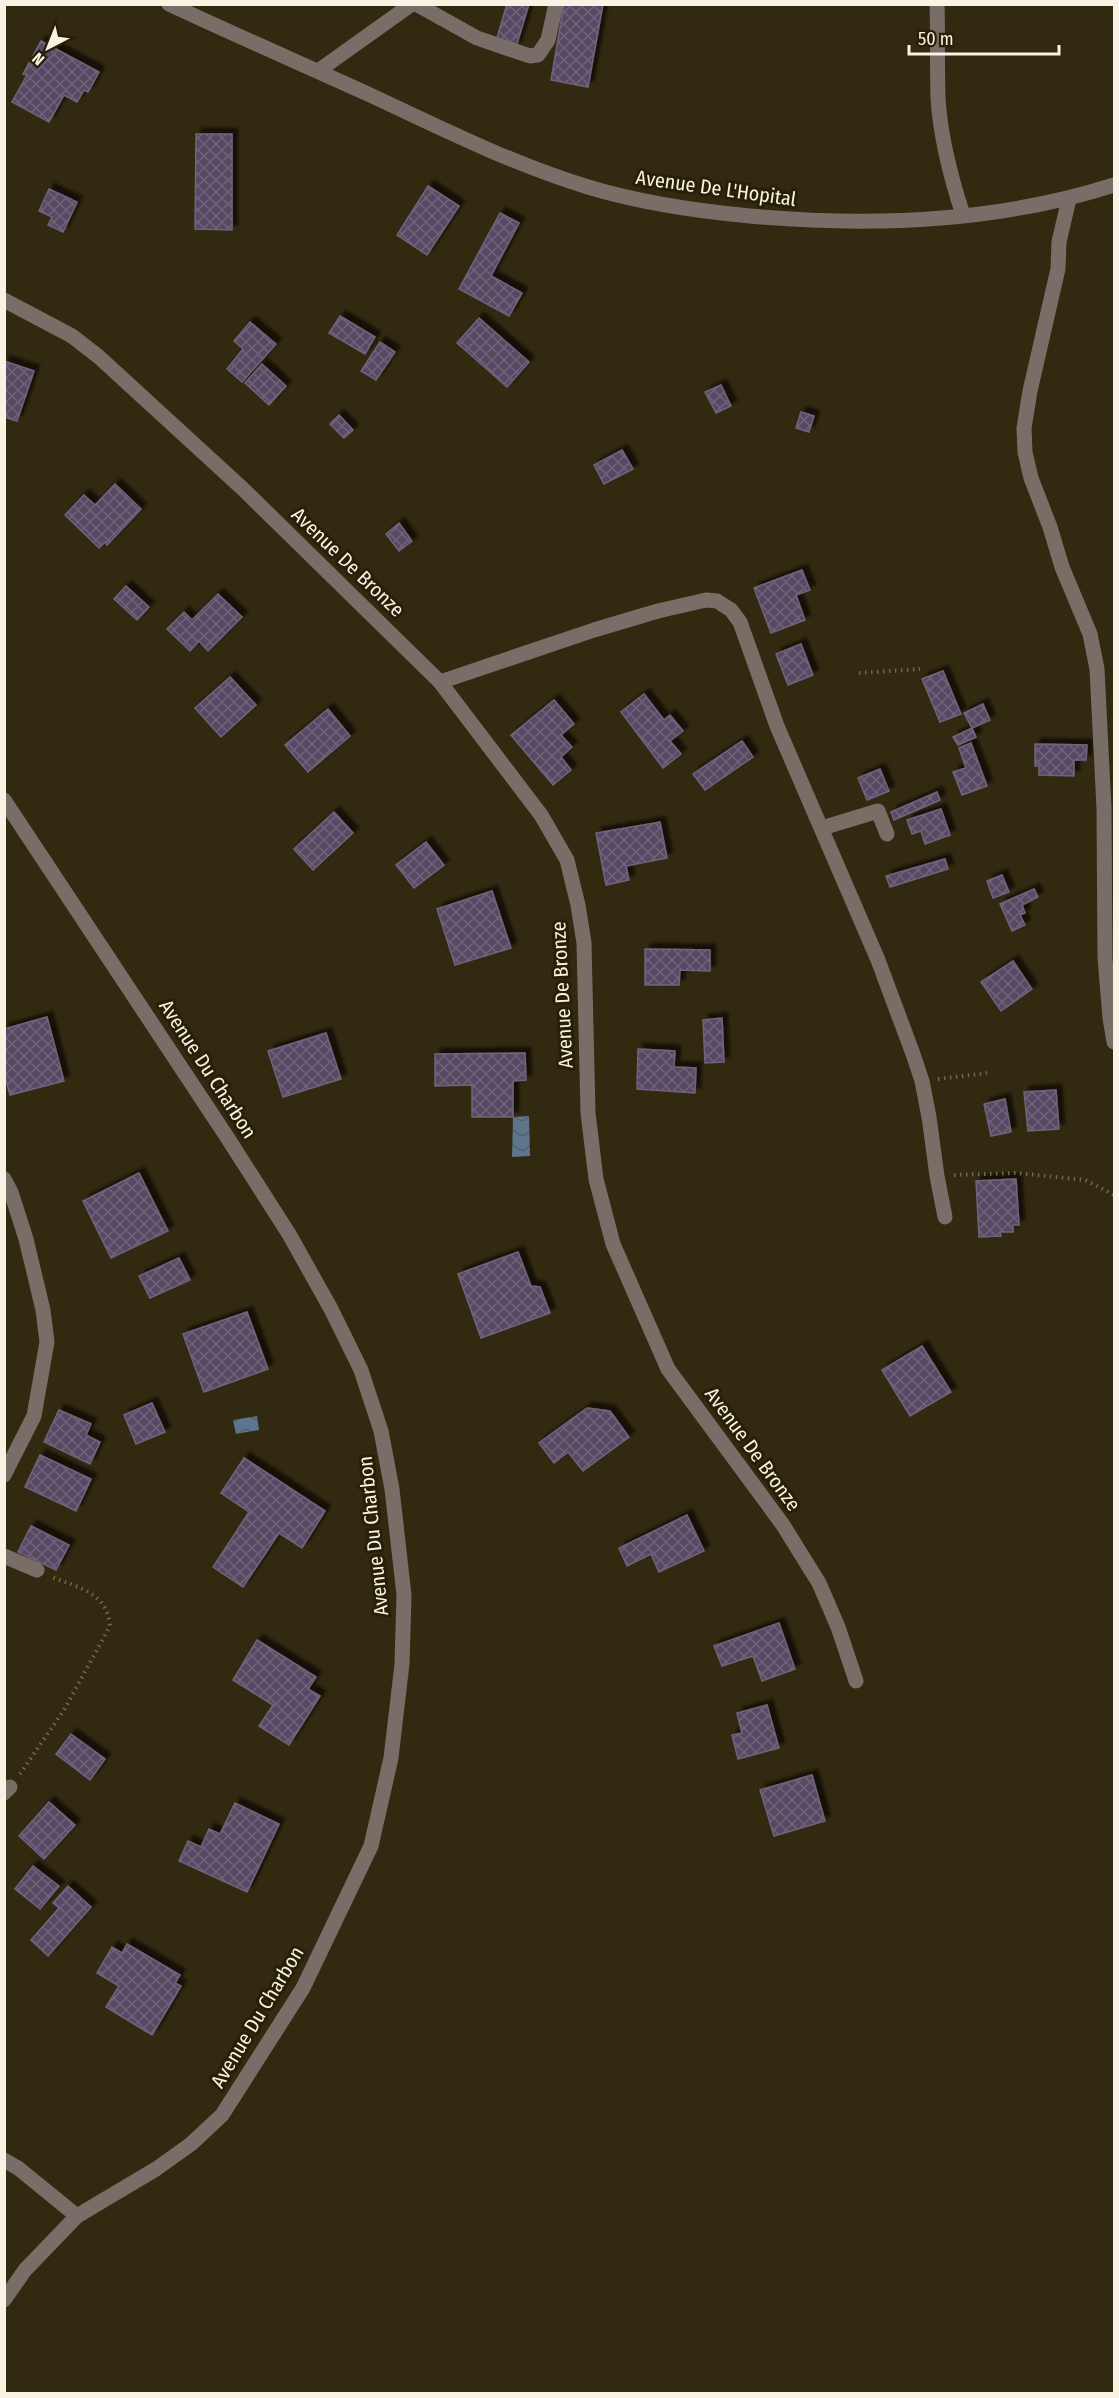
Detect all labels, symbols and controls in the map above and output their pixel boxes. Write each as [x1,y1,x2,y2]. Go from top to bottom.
north arrow [18,18,78,78]
scale bar [909,18,1059,56]
text: 50 m [918,28,954,50]
text: N [28,49,48,69]
street label: Avenue De L'Hopital [634,165,798,211]
street label: Avenue De Bronze [287,502,409,622]
street label: Avenue De Bronze [546,921,578,1069]
street label: Avenue Du Charbon [154,995,262,1143]
street label: Avenue De Bronze [700,1382,806,1516]
street label: Avenue Du Charbon [353,1455,393,1617]
street label: Avenue Du Charbon [205,1942,309,2092]

